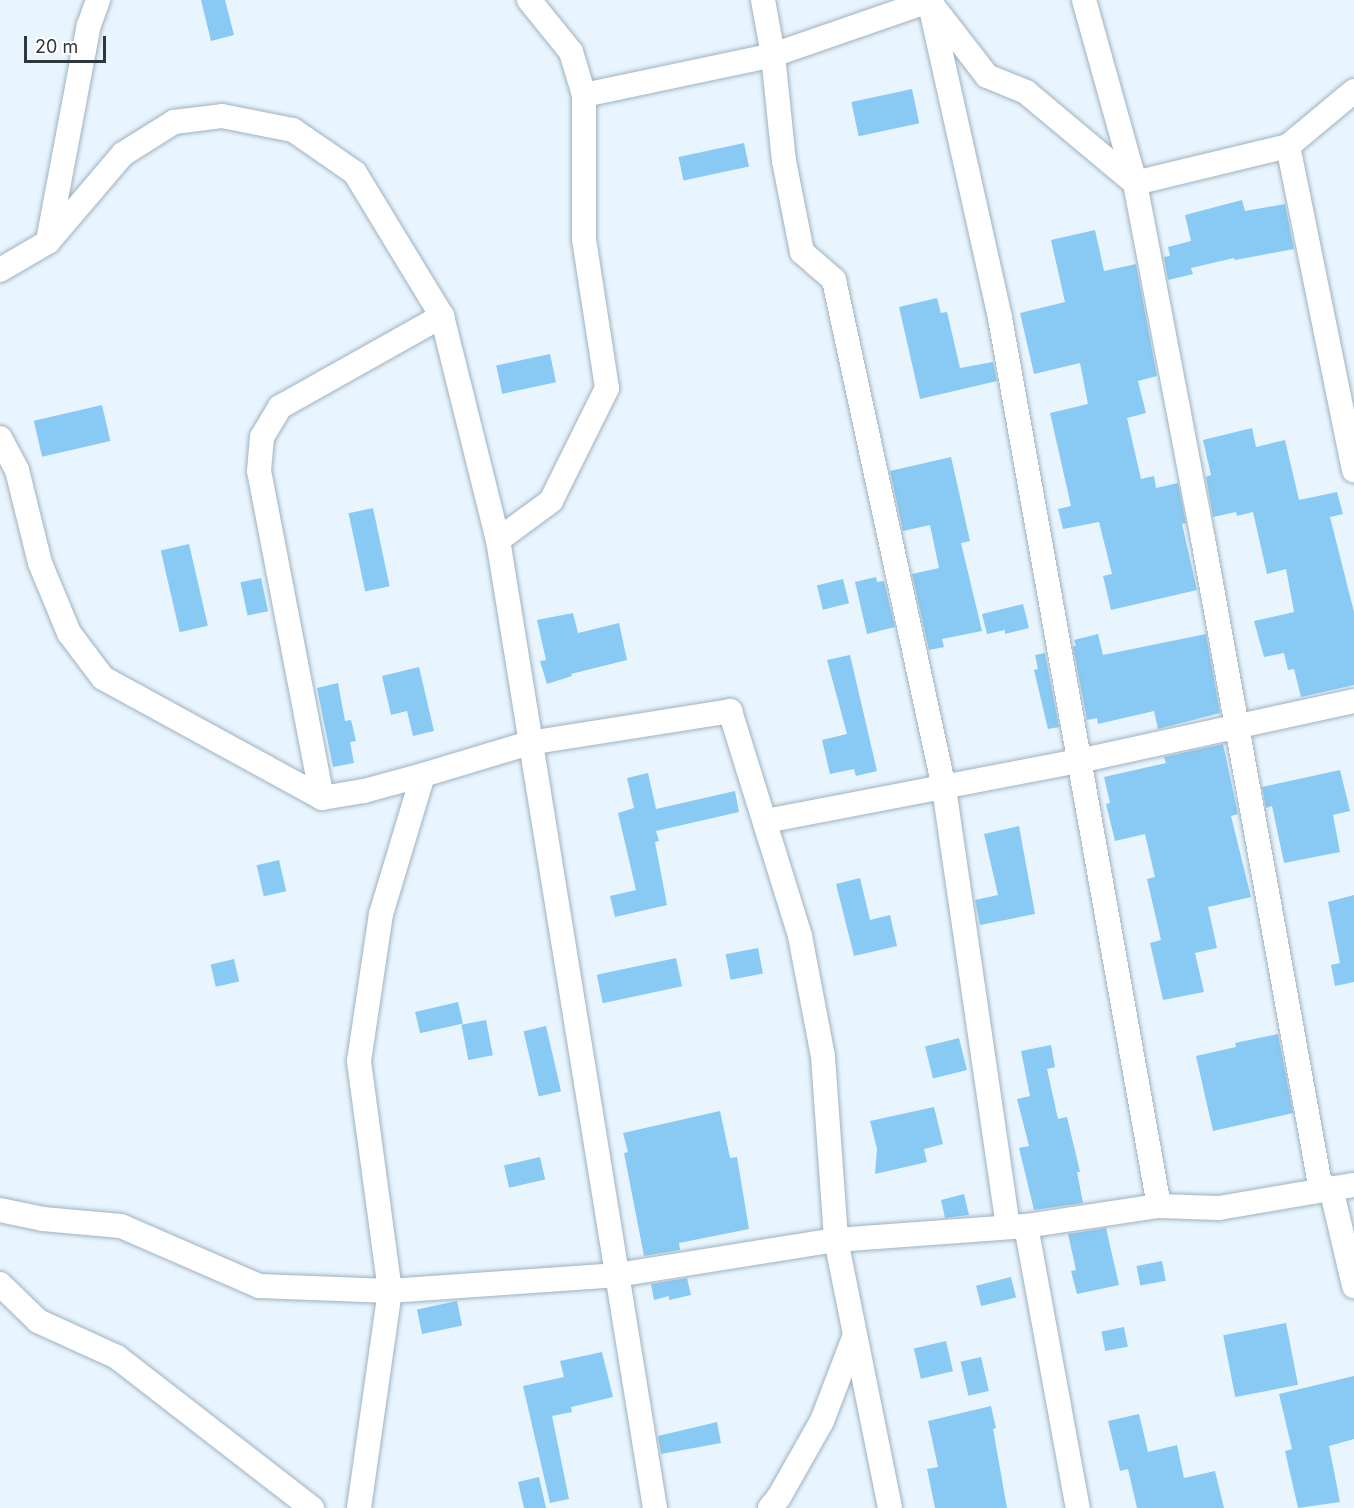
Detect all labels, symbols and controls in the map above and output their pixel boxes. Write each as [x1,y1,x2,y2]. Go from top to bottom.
scale bar [27,24,110,62]
text: 20 m [35,36,78,57]

